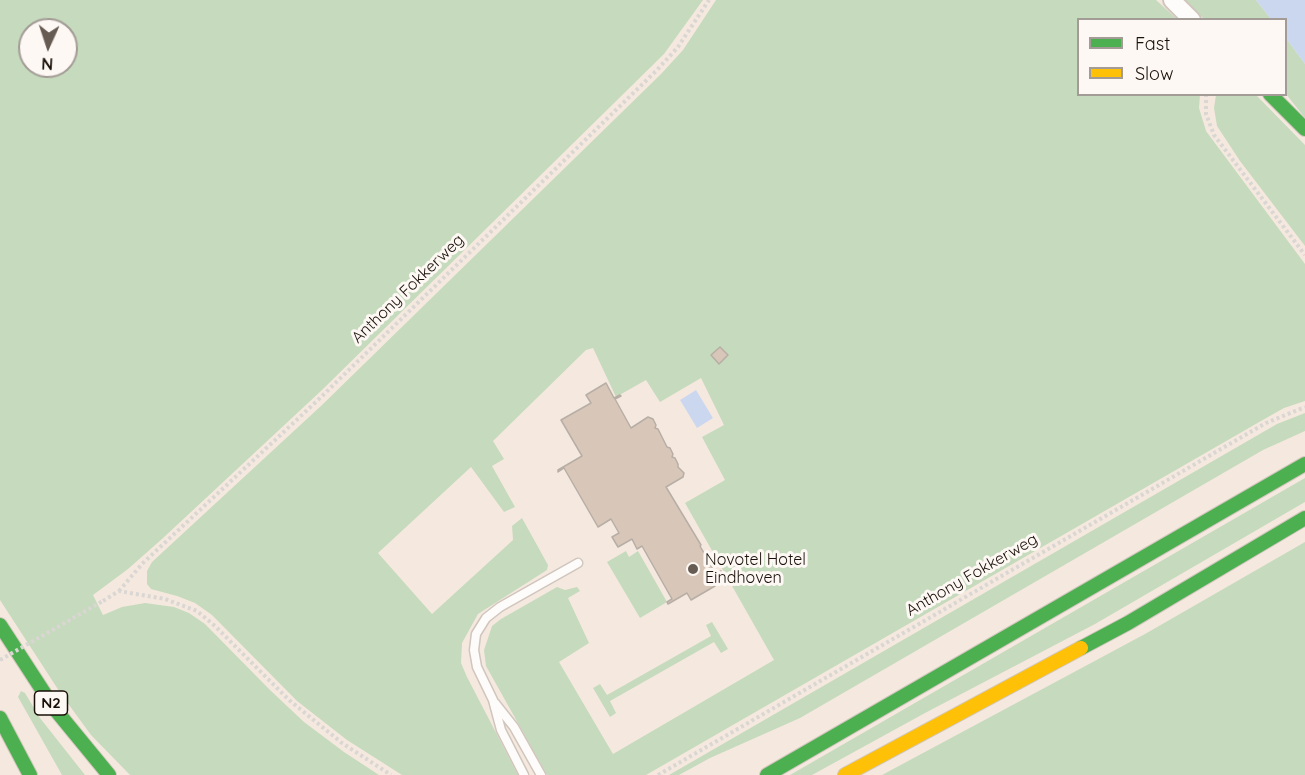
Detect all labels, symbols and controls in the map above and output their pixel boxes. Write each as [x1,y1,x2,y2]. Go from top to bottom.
north arrow [18,18,78,78]
legend [1077,18,1287,96]
text: Fast [1135,32,1170,55]
text: N [41,54,54,74]
text: Slow [1135,62,1173,85]
street label: Anthony Fokkerweg [348,231,468,347]
street label: Anthony Fokkerweg [903,530,1041,620]
place label: Novotel Hotel Eindhoven [705,550,806,588]
marker: Novotel Hotel Eindhoven [686,562,700,576]
road number: N2 [34,691,68,715]

